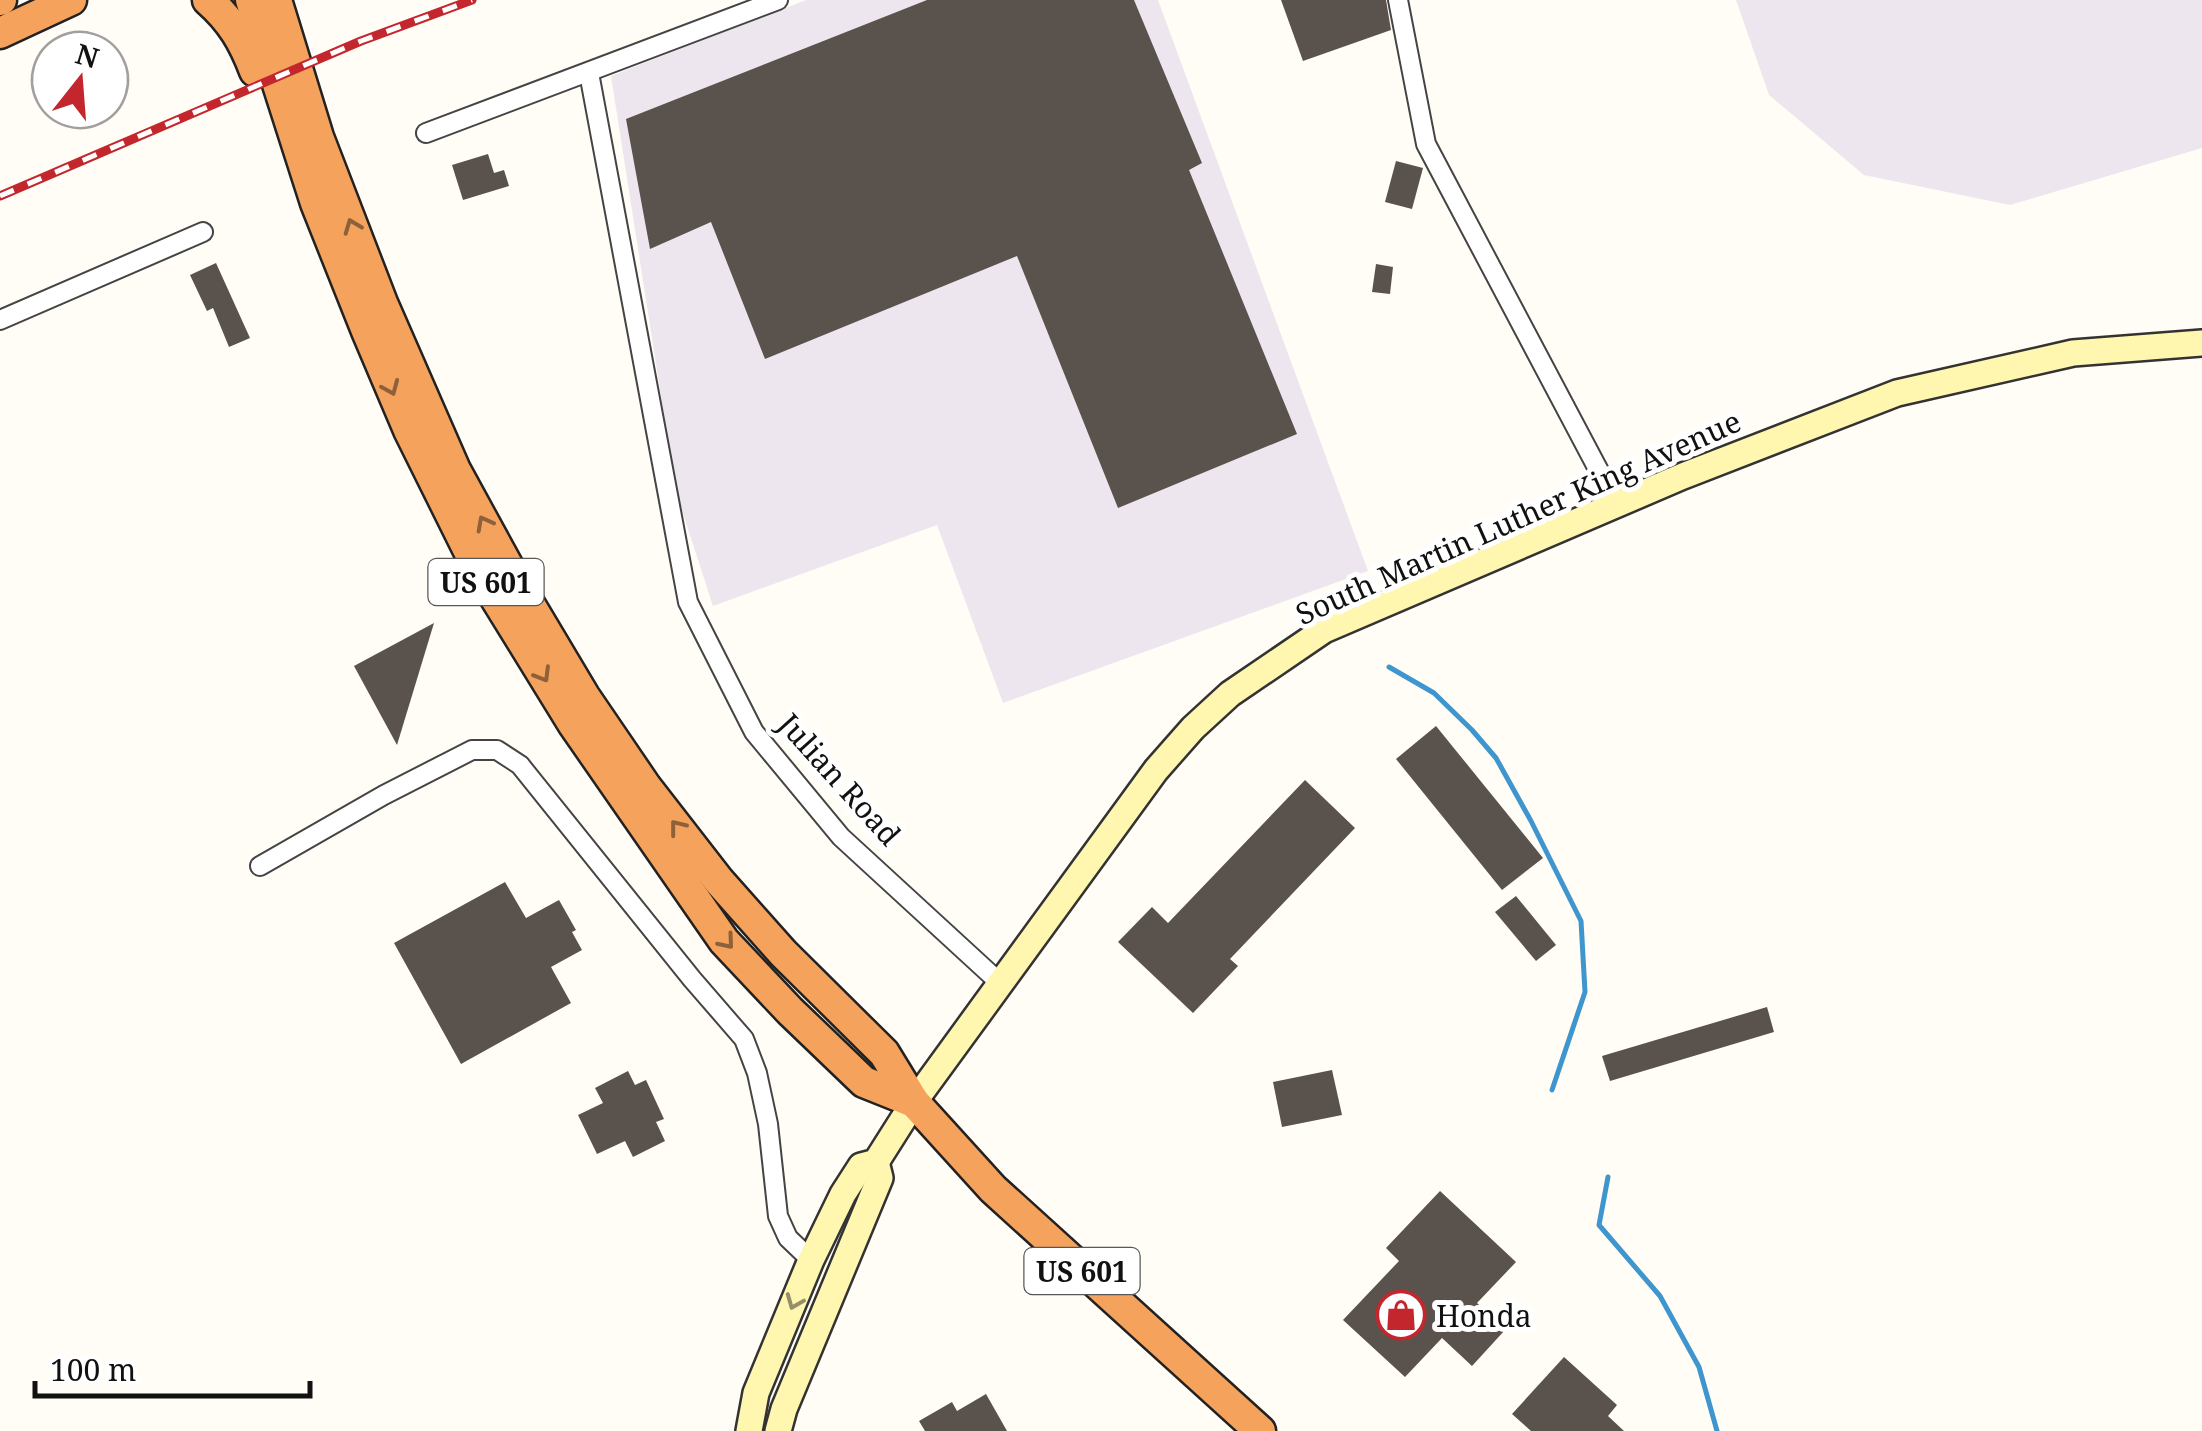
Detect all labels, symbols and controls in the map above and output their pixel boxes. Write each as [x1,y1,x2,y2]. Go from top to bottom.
north arrow [30,30,130,130]
text: N [71,34,104,77]
one-way arrow [344,219,364,236]
one-way arrow [379,378,399,396]
street label: South Martin Luther King Avenue [1289,400,1747,634]
one-way arrow [477,516,496,534]
road number: US 601 [428,559,544,605]
one-way arrow [531,664,550,682]
street label: Julian Road [769,703,910,854]
one-way arrow [671,820,688,838]
one-way arrow [715,931,733,949]
road number: US 601 [1024,1248,1140,1294]
shop icon: Honda [1375,1289,1427,1341]
one-way arrow [785,1292,805,1310]
place label: Honda [1436,1295,1532,1336]
scale bar [35,1336,310,1398]
text: 100 m [50,1349,136,1390]

